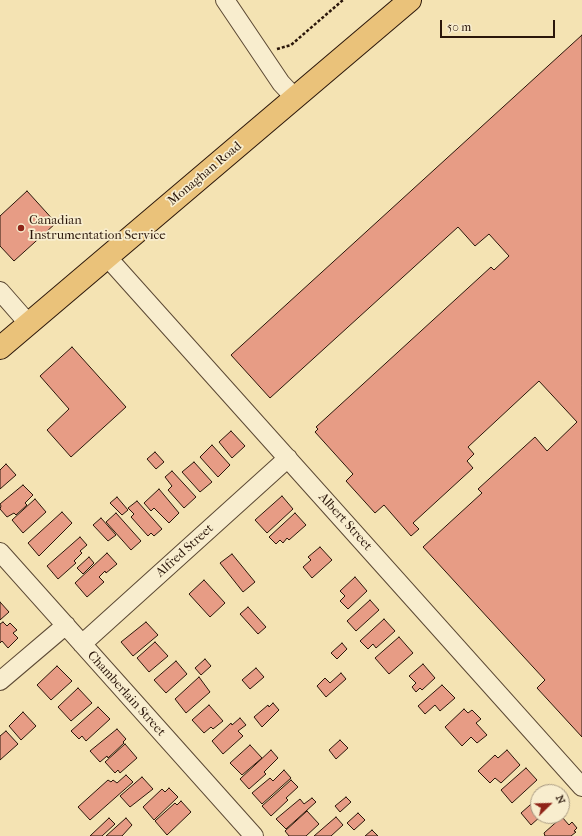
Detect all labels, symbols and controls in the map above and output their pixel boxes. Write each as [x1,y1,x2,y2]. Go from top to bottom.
scale bar [442,12,557,38]
text: 50 m [447,20,471,34]
street label: Monaghan Road [165,139,245,209]
place label: Canadian Instrumentation Service [29,213,166,244]
marker: Canadian Instrumentation Service [16,223,26,233]
street label: Albert Street [315,490,375,554]
street label: Alfred Street [153,521,217,581]
street label: Chamberlain Street [84,648,168,740]
north arrow [530,784,570,824]
text: N [553,793,568,806]

